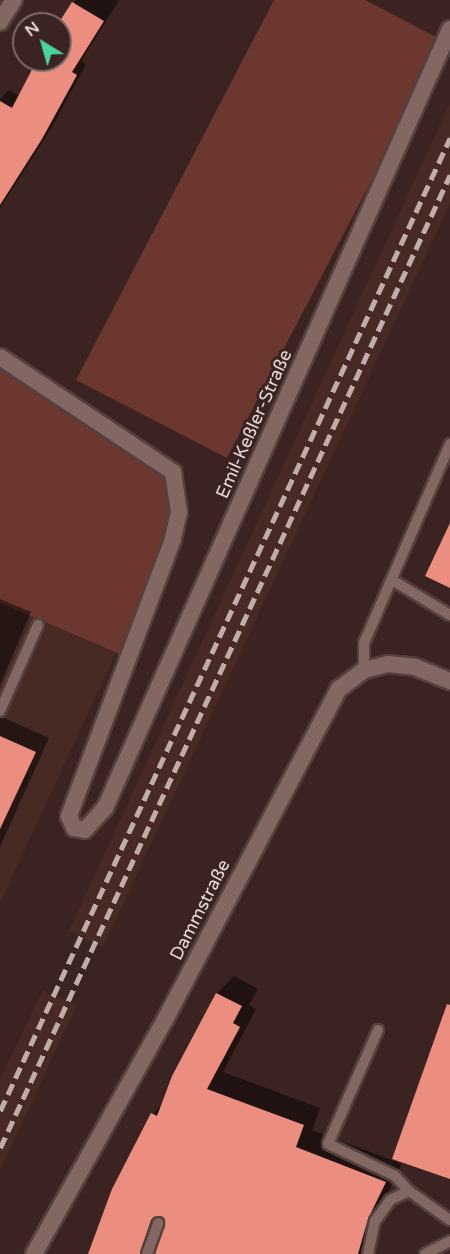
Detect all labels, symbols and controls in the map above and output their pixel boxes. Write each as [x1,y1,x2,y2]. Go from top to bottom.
north arrow [12,12,72,72]
text: N [21,17,44,41]
street label: Emil-Keßler-Straße [211,346,297,502]
street label: Dammstraße [165,856,235,964]

